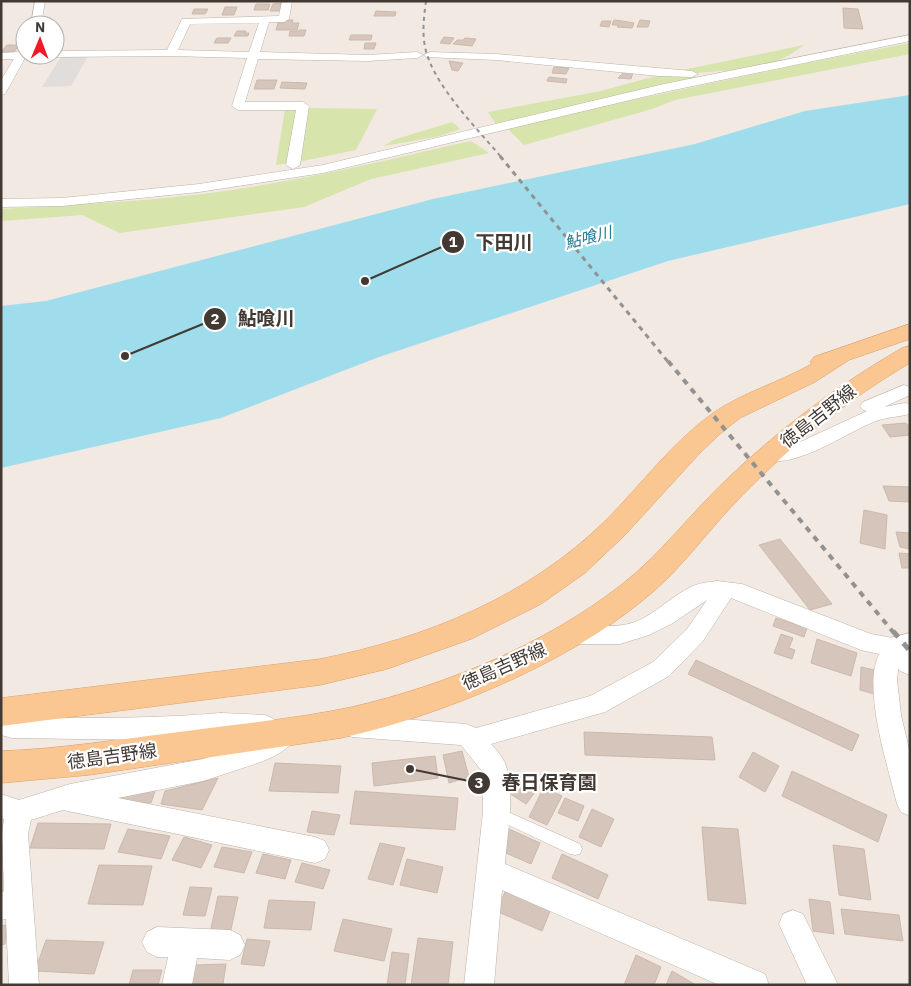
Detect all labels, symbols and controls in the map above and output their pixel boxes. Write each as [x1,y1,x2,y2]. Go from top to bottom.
north arrow [15,15,65,65]
text: N [35,18,45,36]
water label: 鮎喰川 [562,221,616,253]
callout: 下田川 [441,225,543,259]
text: 下田川 [475,230,533,254]
text: 1 [448,232,458,251]
callout: 鮎喰川 [203,302,305,336]
text: 鮎喰川 [237,306,295,330]
text: 2 [210,309,220,328]
street label: 徳島吉野線 [775,379,861,453]
street label: 徳島吉野線 [458,637,550,695]
street label: 徳島吉野線 [66,738,158,774]
callout: 春日保育園 [467,766,607,800]
text: 春日保育園 [501,770,597,794]
text: 3 [474,773,484,792]

